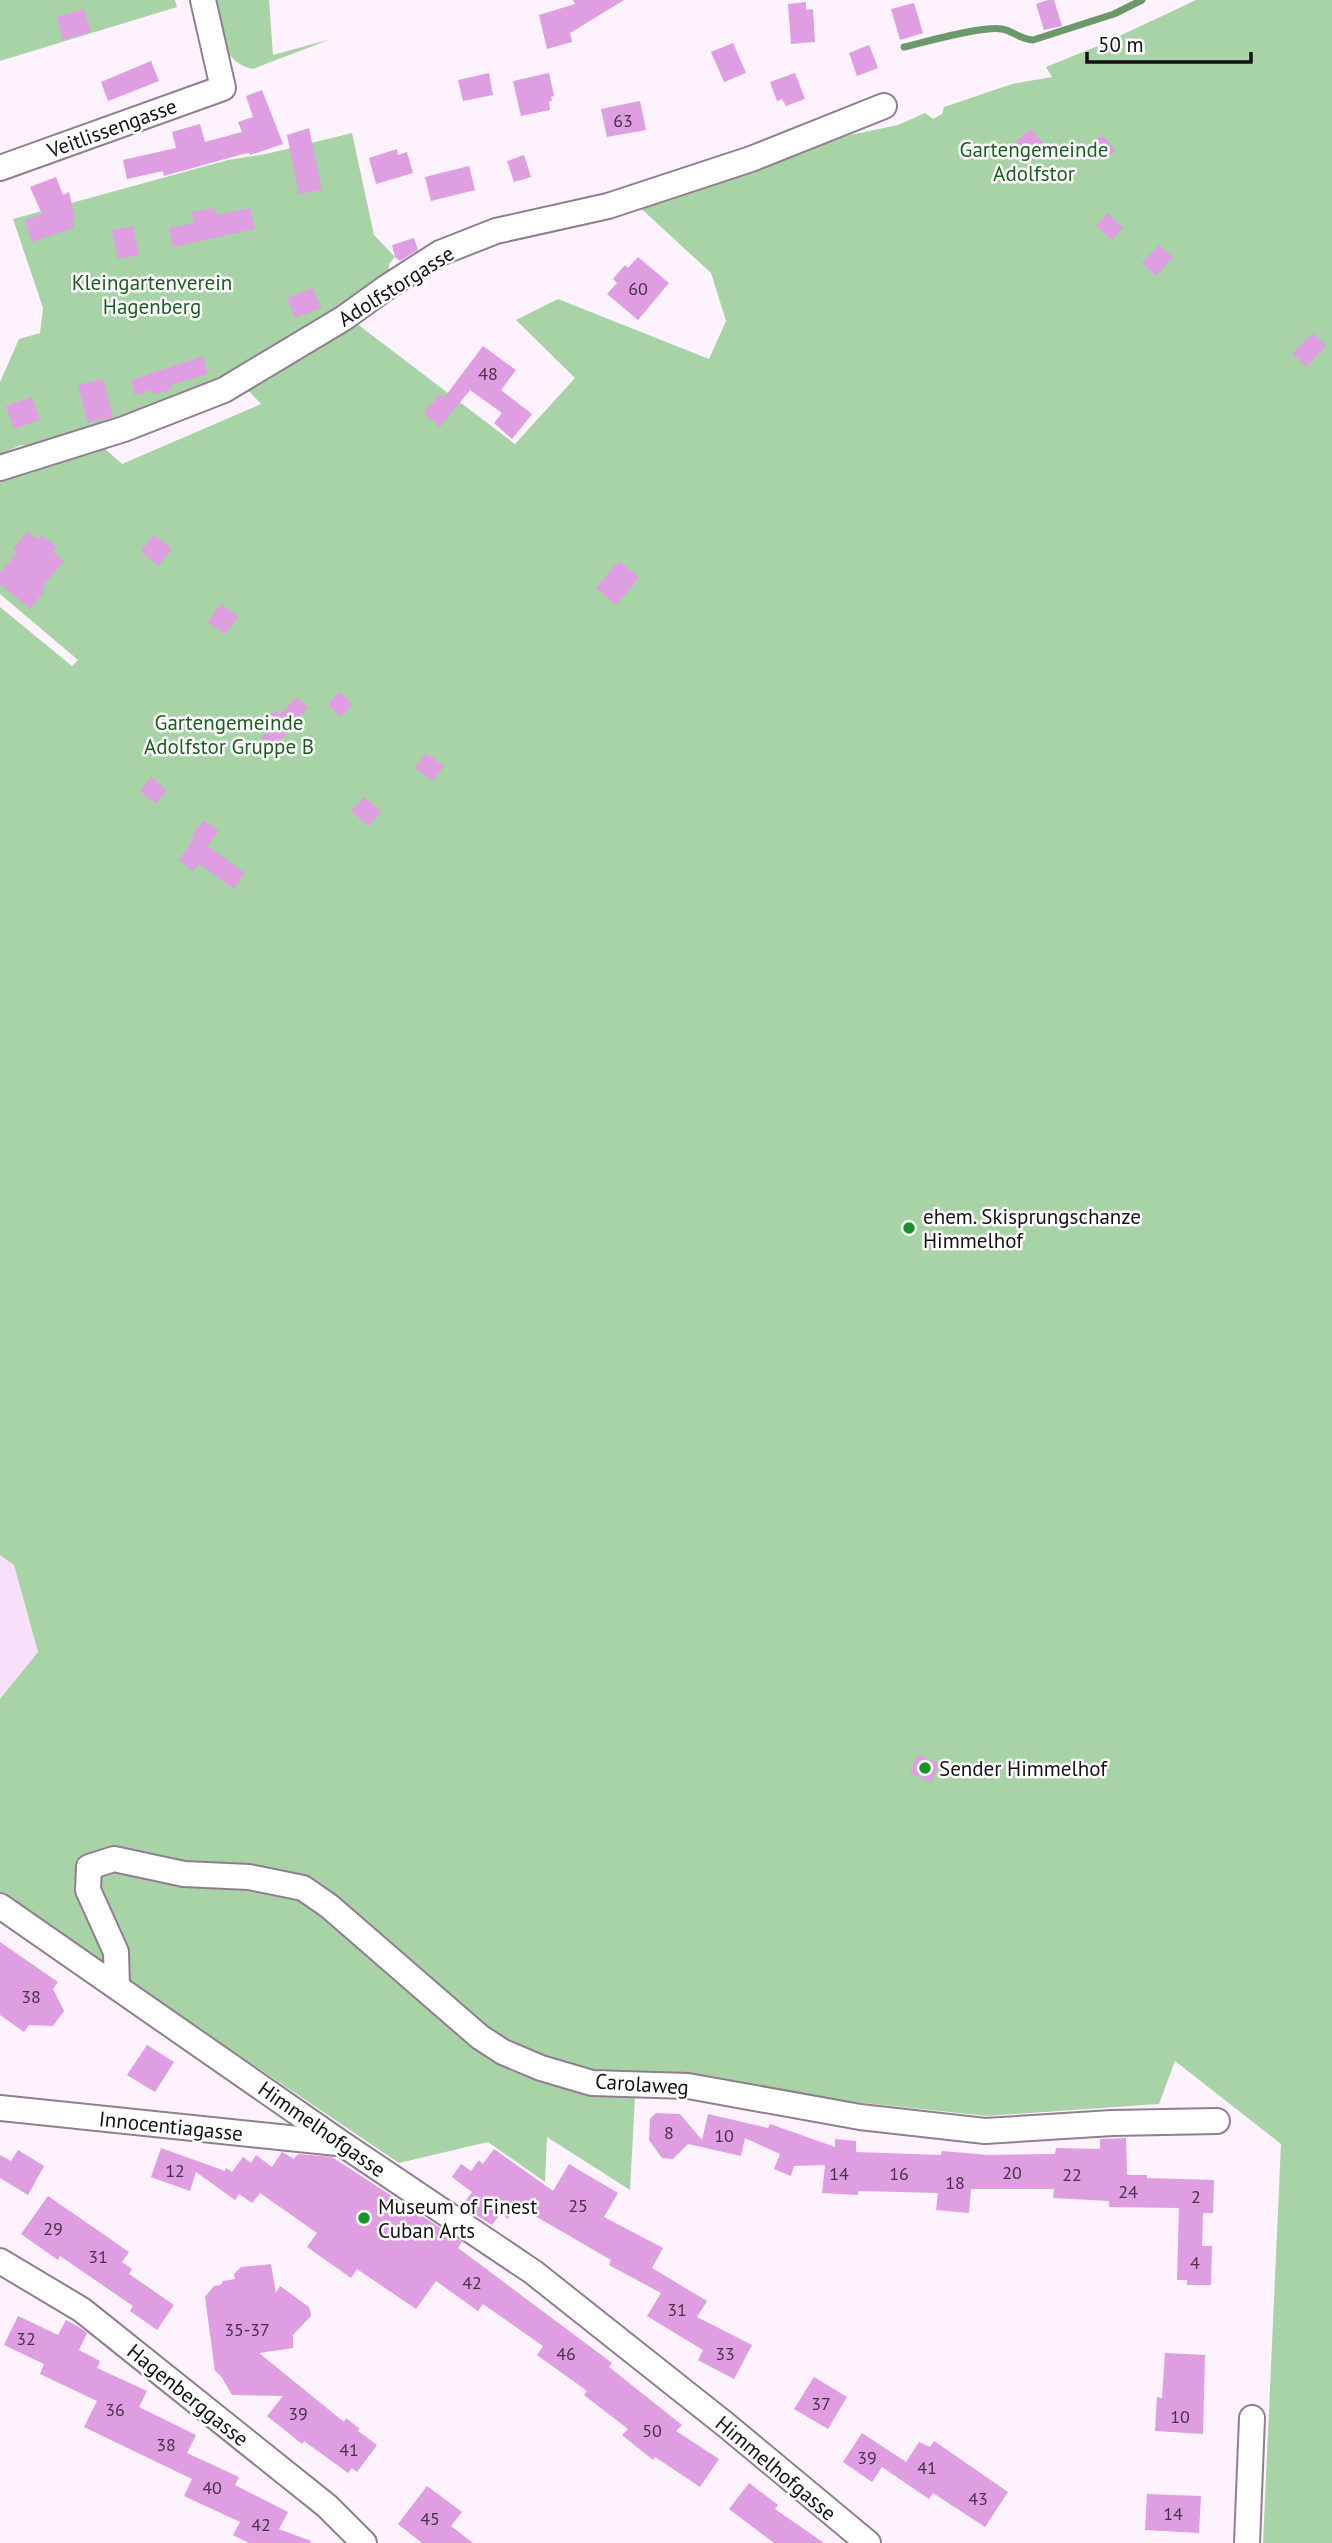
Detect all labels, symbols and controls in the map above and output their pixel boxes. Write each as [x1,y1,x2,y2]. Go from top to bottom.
scale bar [1087,21,1252,65]
text: 50 m [1098,31,1144,58]
street label: Veitlissengasse [43,92,180,164]
house number: 63 [613,109,633,132]
park label: Gartengemeinde Adolfstor [960,136,1108,187]
street label: Adolfstorgasse [333,240,459,332]
park label: Kleingartenverein Hagenberg [72,269,232,320]
house number: 60 [628,277,648,300]
house number: 48 [478,362,498,385]
park label: Gartengemeinde Adolfstor Gruppe B [144,709,314,760]
place label: ehem. Skisprungschanze Himmelhof [923,1203,1141,1254]
marker: ehem. Skisprungschanze Himmelhof [901,1220,917,1236]
place label: Sender Himmelhof [939,1755,1108,1782]
marker: Sender Himmelhof [917,1760,933,1776]
house number: 38 [21,1985,41,2008]
street label: Carolaweg [594,2067,690,2101]
street label: Himmelhofgasse [253,2075,391,2183]
street label: Innocentiagasse [98,2105,244,2147]
house number: 8 [664,2121,674,2144]
house number: 10 [714,2124,734,2147]
house number: 12 [165,2159,185,2182]
house number: 20 [1002,2161,1022,2184]
house number: 14 [829,2162,849,2185]
house number: 16 [889,2162,909,2185]
house number: 22 [1062,2163,1082,2186]
house number: 18 [945,2171,965,2194]
house number: 24 [1118,2180,1138,2203]
house number: 2 [1191,2185,1201,2208]
place label: Museum of Finest Cuban Arts [378,2193,537,2244]
house number: 25 [568,2194,588,2217]
marker: Museum of Finest Cuban Arts [356,2210,372,2226]
house number: 29 [43,2217,63,2240]
house number: 31 [88,2245,108,2268]
house number: 4 [1190,2251,1200,2274]
house number: 42 [462,2271,482,2294]
house number: 31 [667,2298,687,2321]
house number: 35-37 [224,2318,270,2341]
house number: 32 [16,2327,36,2350]
street label: Hagenberggasse [122,2338,254,2452]
house number: 46 [556,2342,576,2365]
house number: 33 [715,2342,735,2365]
house number: 37 [811,2392,831,2415]
house number: 36 [105,2398,125,2421]
house number: 39 [288,2402,308,2425]
house number: 10 [1170,2405,1190,2428]
street label: Himmelhofgasse [710,2410,842,2526]
house number: 50 [642,2419,662,2442]
house number: 38 [156,2433,176,2456]
house number: 41 [339,2438,359,2461]
house number: 39 [857,2446,877,2469]
house number: 41 [917,2456,937,2479]
house number: 40 [202,2476,222,2499]
house number: 43 [968,2487,988,2510]
house number: 14 [1163,2502,1183,2525]
house number: 45 [420,2507,440,2530]
house number: 42 [251,2513,271,2536]

